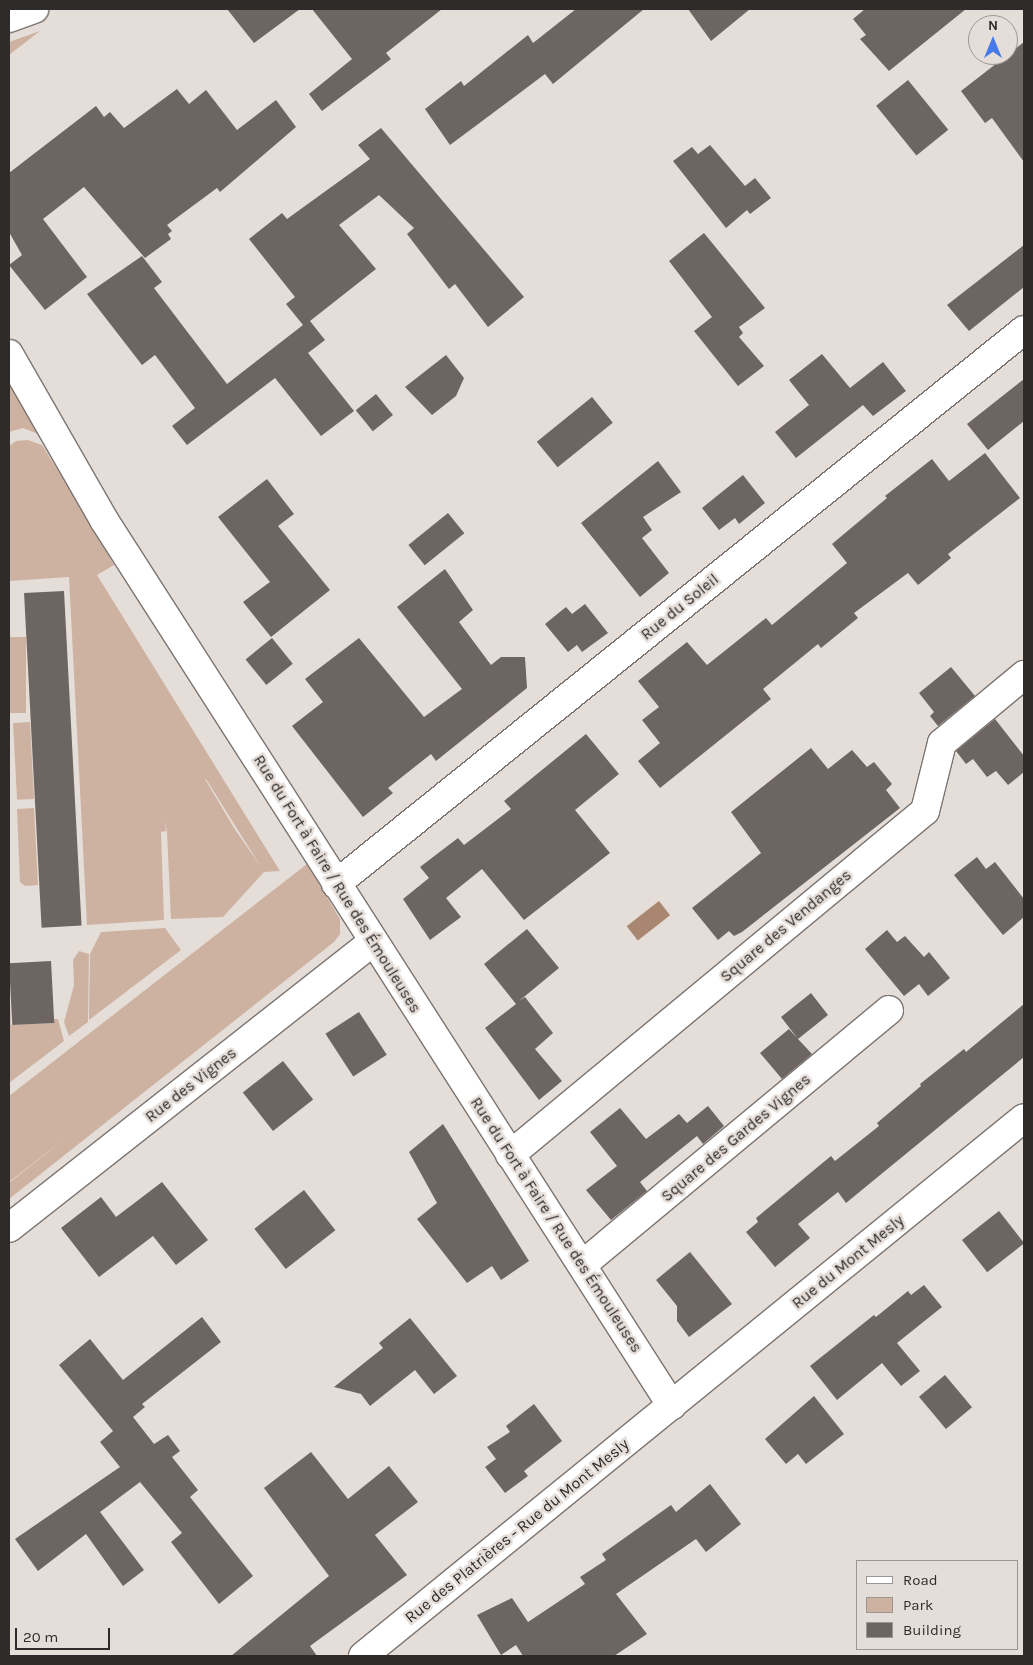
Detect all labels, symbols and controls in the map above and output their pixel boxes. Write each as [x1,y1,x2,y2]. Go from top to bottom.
north arrow [968,15,1018,65]
text: N [988,17,998,34]
street label: Rue du Soleil [637,570,723,644]
street label: Rue du Fort à Faire / Rue des Émouleuses [249,751,425,1017]
street label: Square des Vendanges [717,866,855,986]
street label: Rue des Vignes [142,1043,240,1127]
street label: Square des Gardes Vignes [657,1070,815,1206]
street label: Rue du Fort à Faire / Rue des Émouleuses [466,1094,646,1356]
street label: Rue du Mont Mesly [788,1211,908,1313]
street label: Rue des Platrières - Rue du Mont Mesly [401,1435,633,1627]
legend [856,1560,1018,1650]
text: Road [903,1571,938,1589]
text: Park [903,1596,933,1614]
scale bar [18,1618,112,1650]
text: Building [903,1621,961,1639]
text: 20 m [23,1628,58,1646]

